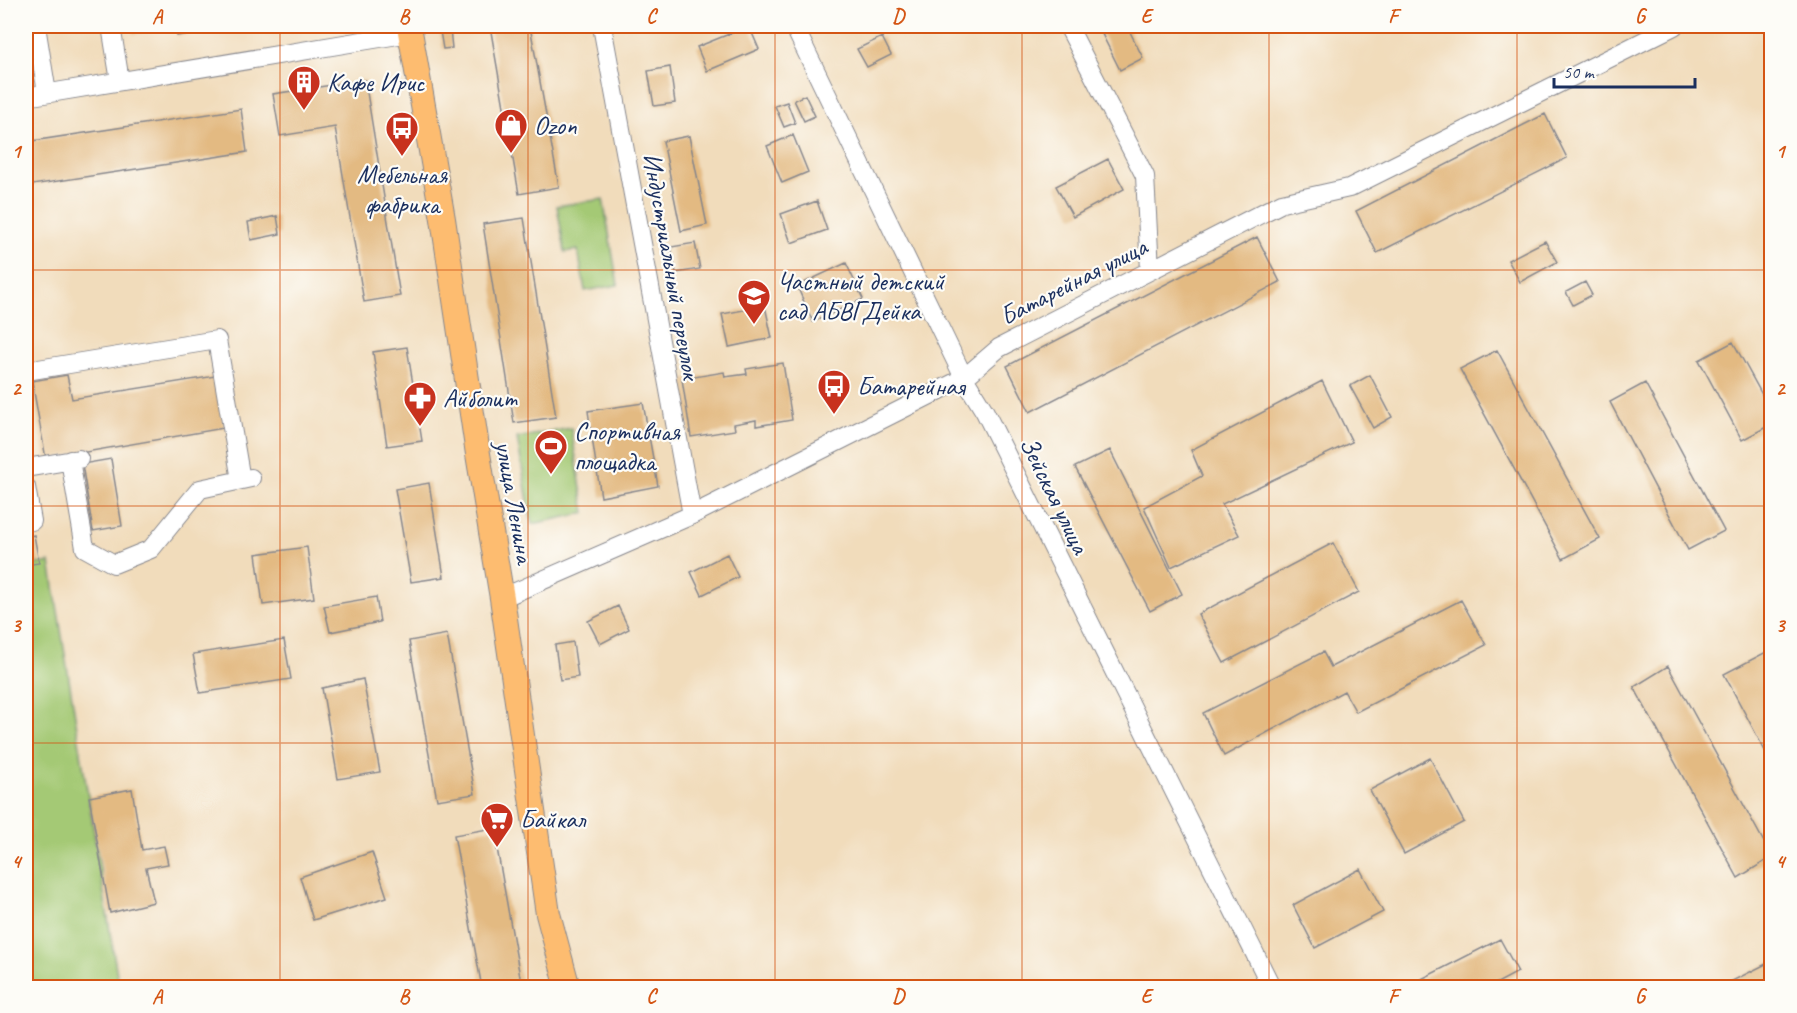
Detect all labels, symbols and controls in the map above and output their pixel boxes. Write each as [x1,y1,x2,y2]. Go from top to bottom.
text: A [152,4,164,29]
text: B [399,4,411,29]
text: C [646,4,658,29]
text: D [892,4,906,29]
text: E [1141,4,1155,29]
text: F [1388,4,1402,29]
text: G [1635,4,1648,29]
scale bar [1554,51,1695,89]
text: 50 m [1563,61,1596,83]
building icon: Кафе Ирис [286,64,322,111]
place label: Кафе Ирис [327,66,426,99]
shop icon: Ozon [493,107,529,154]
place label: Ozon [534,109,577,142]
bus stop icon: Мебельная фабрика [384,110,420,157]
text: 1 [12,139,23,164]
text: 1 [1776,139,1787,164]
street label: Индустриальный переулок [635,150,708,384]
place label: Мебельная фабрика [357,158,449,221]
street label: Батарейная улица [994,230,1154,333]
place label: Частный детский сад АБВГДейка [777,265,946,328]
school or university icon: Частный детский сад АБВГДейка [736,278,772,325]
bus stop icon: Батарейная [816,368,852,415]
place label: Батарейная [857,370,966,403]
text: 2 [12,376,23,401]
text: 2 [1776,376,1787,401]
pharmacy icon: Айболит [402,380,438,427]
place label: Айболит [443,382,519,415]
place label: Спортивная площадка [574,415,682,478]
sports icon: Спортивная площадка [533,428,569,475]
street label: Зейская улица [1012,431,1098,560]
street label: улица Ленина [487,436,542,568]
text: 3 [12,613,23,638]
text: 3 [1776,613,1787,638]
supermarket icon: Байкал [479,801,515,848]
place label: Байкал [520,803,587,836]
text: 4 [12,849,24,874]
text: 4 [1776,849,1788,874]
text: A [152,984,164,1009]
text: B [399,984,411,1009]
text: C [646,984,658,1009]
text: D [892,984,906,1009]
text: E [1141,984,1155,1009]
text: F [1388,984,1402,1009]
text: G [1635,984,1648,1009]

